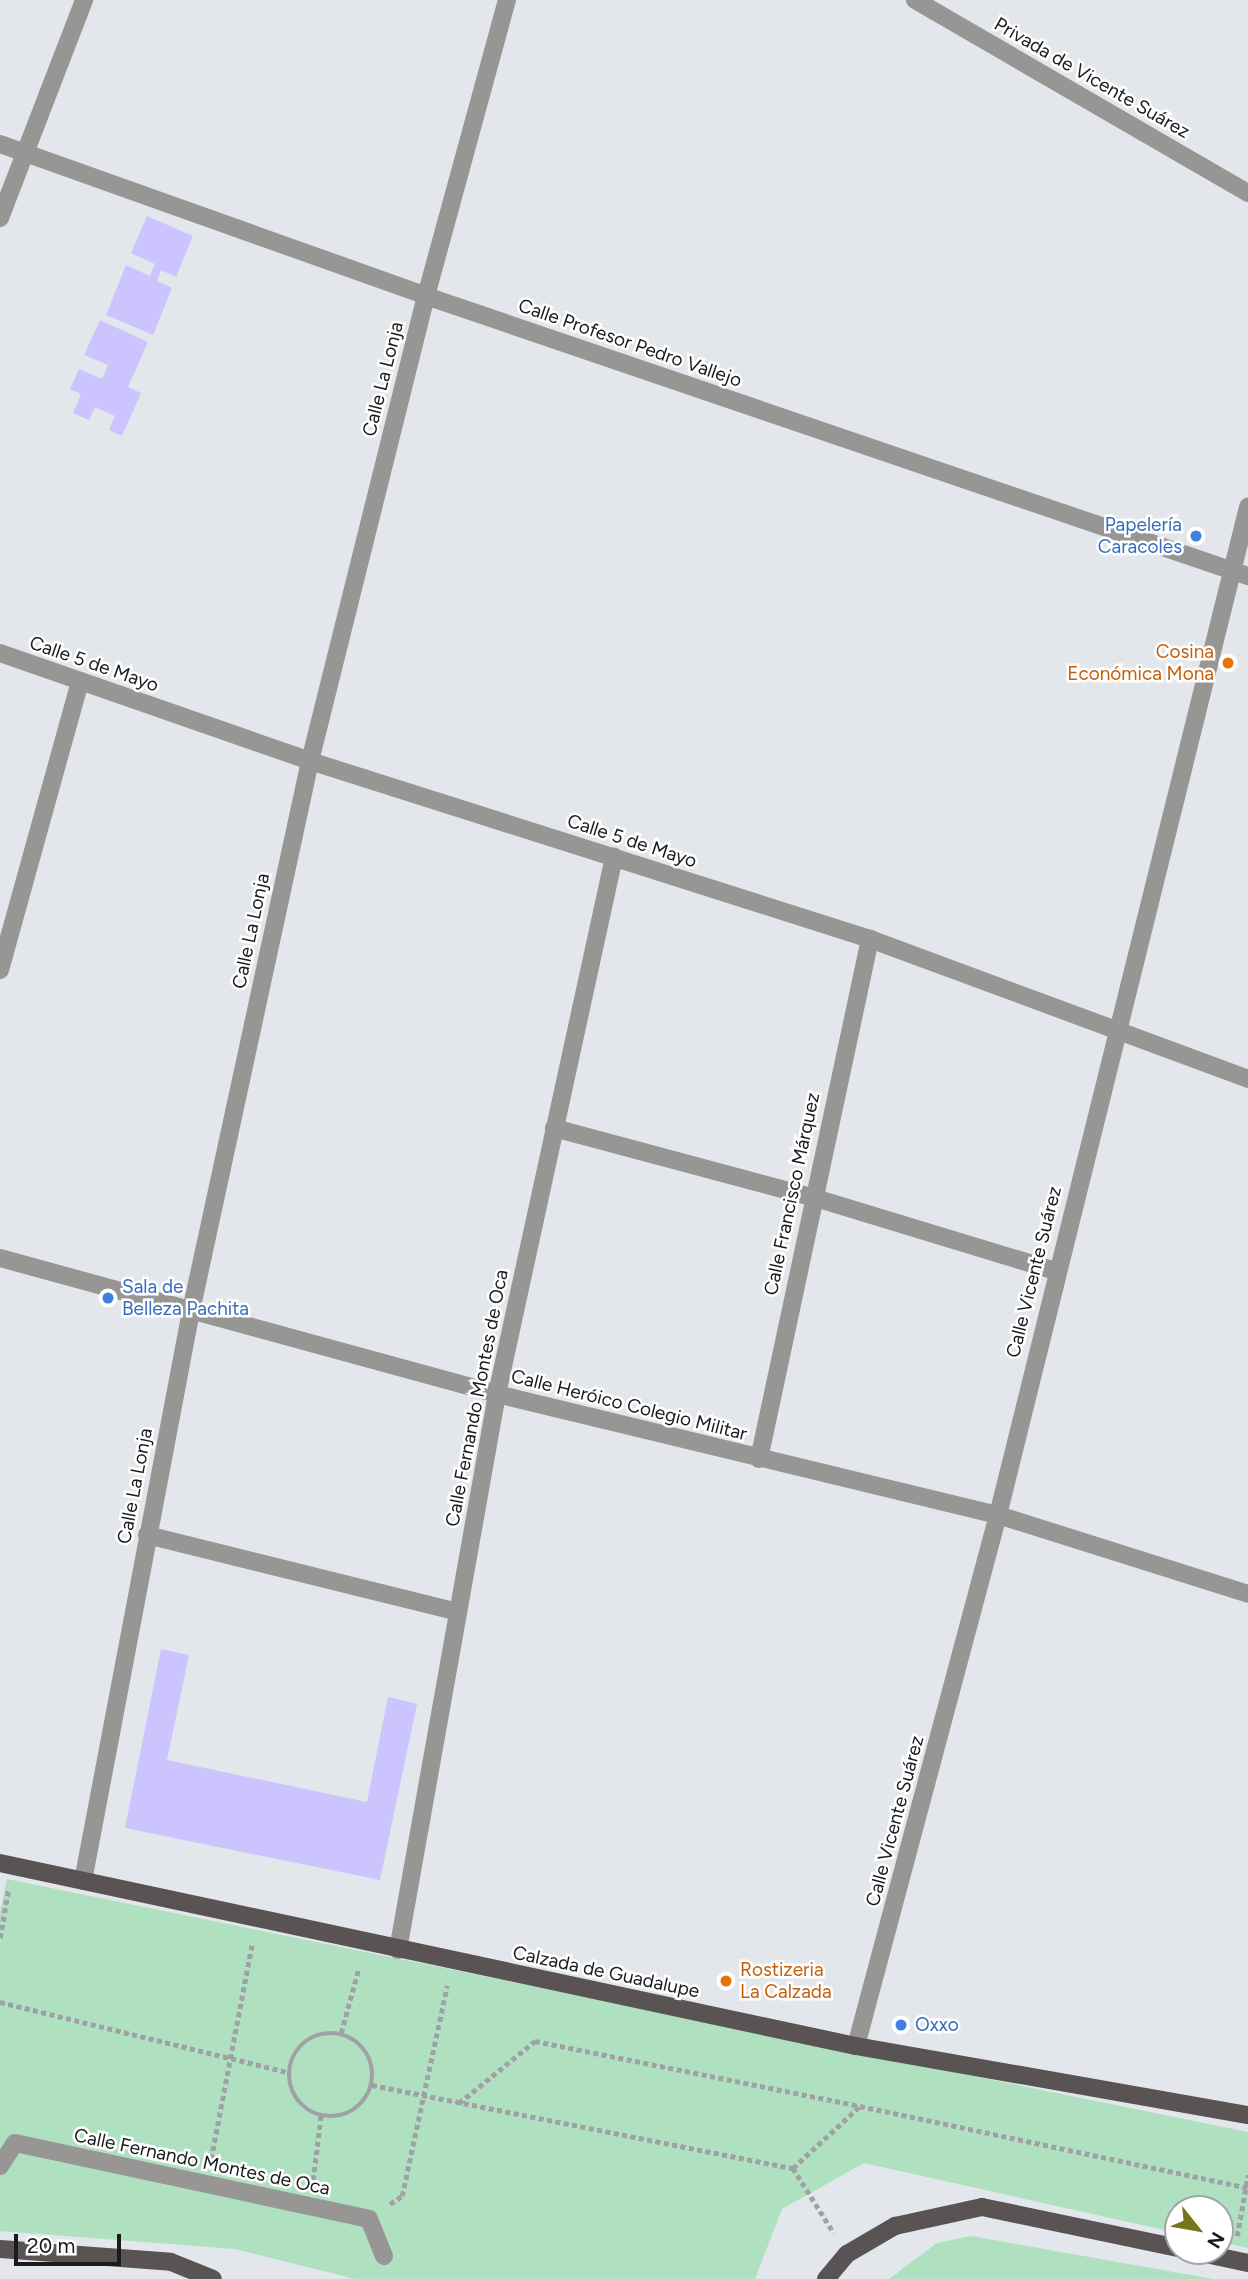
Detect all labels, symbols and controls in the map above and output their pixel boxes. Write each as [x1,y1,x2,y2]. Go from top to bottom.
street label: Privada de Vicente Suárez [990,13,1194,143]
street label: Calle Profesor Pedro Vallejo [515,294,745,392]
street label: Calle La Lonja [358,319,408,439]
place label: Papelería Caracoles [1098,514,1182,558]
marker: Papelería Caracoles [1188,528,1204,544]
street label: Calle 5 de Mayo [26,631,162,697]
place label: Cosina Económica Mona [1067,641,1214,685]
marker: Cosina Económica Mona [1220,655,1236,671]
street label: Calle 5 de Mayo [564,809,700,873]
street label: Calle La Lonja [228,871,274,991]
street label: Calle Francisco Márquez [759,1091,825,1297]
street label: Calle Vicente Suárez [1002,1184,1066,1360]
street label: Calle Fernando Montes de Oca [441,1268,513,1528]
place label: Sala de Belleza Pachita [122,1276,249,1320]
marker: Sala de Belleza Pachita [100,1290,116,1306]
street label: Calle Heróico Colegio Militar [509,1365,749,1445]
street label: Calle La Lonja [113,1426,157,1546]
street label: Calle Vicente Suárez [861,1733,929,1909]
street label: Calzada de Guadalupe [511,1941,701,2003]
place label: Rostizeria La Calzada [740,1959,832,2003]
marker: Rostizeria La Calzada [718,1973,734,1989]
place label: Oxxo [915,2014,959,2036]
marker: Oxxo [893,2017,909,2033]
street label: Calle Fernando Montes de Oca [72,2124,332,2200]
north arrow [1164,2195,1234,2265]
scale bar [18,2220,124,2264]
text: N [1202,2228,1229,2252]
text: 20 m [27,2233,75,2258]

